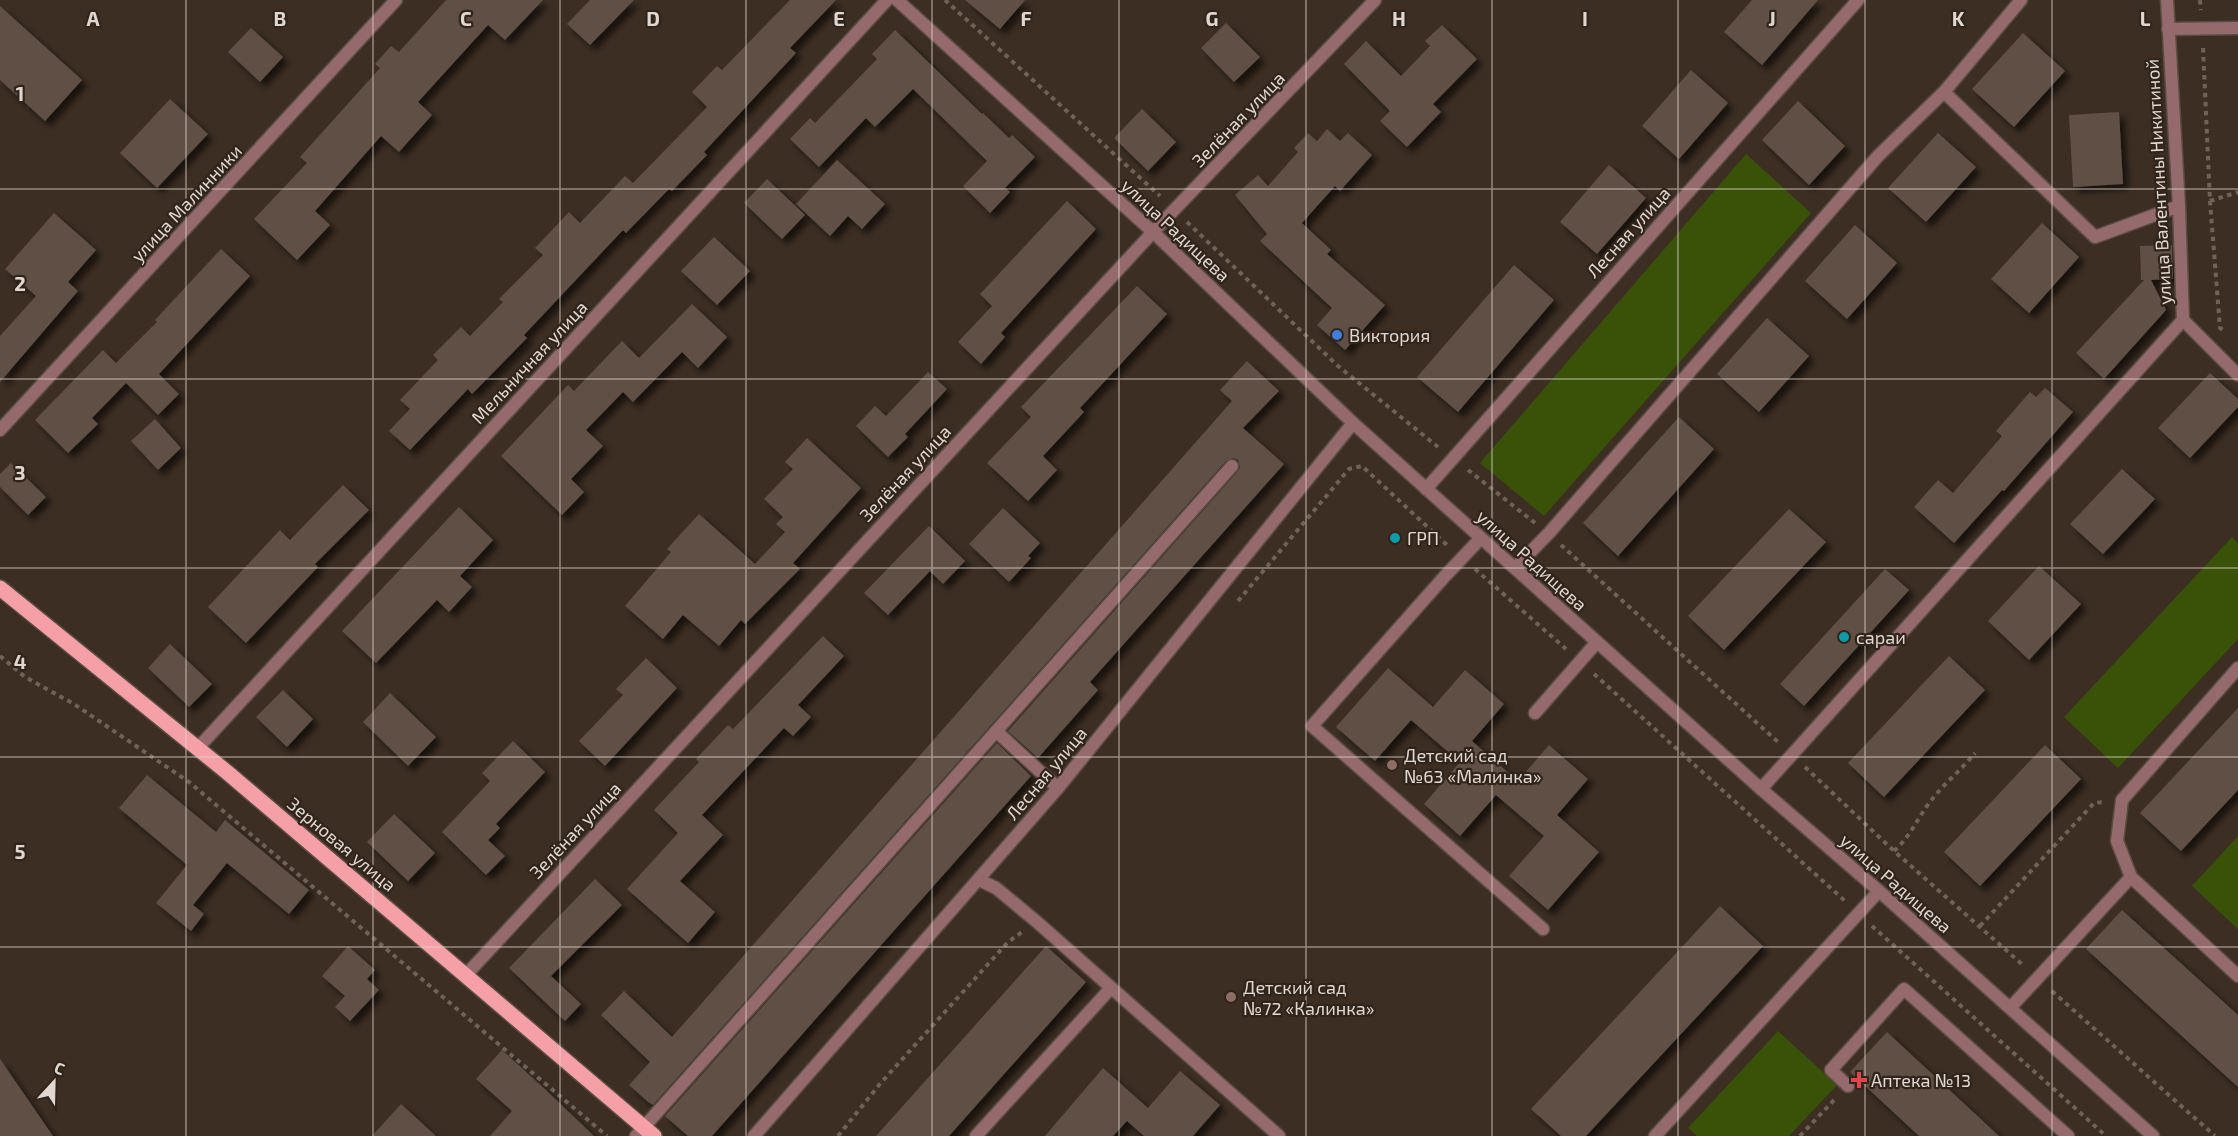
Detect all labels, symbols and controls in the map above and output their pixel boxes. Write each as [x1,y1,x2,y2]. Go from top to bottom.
text: A [86,6,100,30]
text: B [274,6,286,30]
text: C [460,6,472,30]
text: D [646,6,660,30]
text: E [833,6,845,30]
text: F [1020,6,1032,30]
text: G [1206,6,1218,30]
text: H [1392,6,1406,30]
text: I [1582,6,1588,30]
text: J [1768,6,1776,30]
text: K [1952,6,1965,30]
text: L [2140,6,2151,30]
street label: улица Валентины Никитиной [2141,59,2175,305]
street label: Зелёная улица [1187,67,1289,171]
text: 1 [16,81,24,105]
street label: улица Малинники [126,140,246,266]
street label: улица Радищева [1117,174,1235,286]
street label: Лесная улица [1581,182,1675,282]
text: 2 [14,271,26,295]
street label: Мельничная улица [466,296,592,428]
place label: Виктория [1349,324,1430,346]
marker: Виктория [1330,328,1344,342]
street label: Зелёная улица [855,420,955,526]
text: 3 [14,460,26,484]
street label: улица Радищева [1472,505,1592,615]
place label: ГРП [1407,527,1439,549]
marker: ГРП [1388,531,1402,545]
place label: сараи [1856,626,1906,648]
marker: сараи [1837,630,1851,644]
text: 4 [14,649,27,673]
street label: Лесная улица [1001,722,1091,824]
place label: Детский сад №63 «Малинка» [1404,744,1541,787]
marker: Детский сад №63 «Малинка» [1385,758,1399,772]
street label: Зелёная улица [525,777,625,883]
street label: Зерновая улица [283,792,401,896]
street label: улица Радищева [1836,829,1956,937]
text: 5 [14,839,26,863]
place label: Детский сад №72 «Калинка» [1243,976,1375,1019]
marker: Детский сад №72 «Калинка» [1224,990,1238,1004]
north arrow [24,1052,84,1112]
text: С [52,1057,68,1078]
place label: Аптека №13 [1871,1069,1971,1091]
marker: Аптека №13 [1852,1073,1866,1087]

